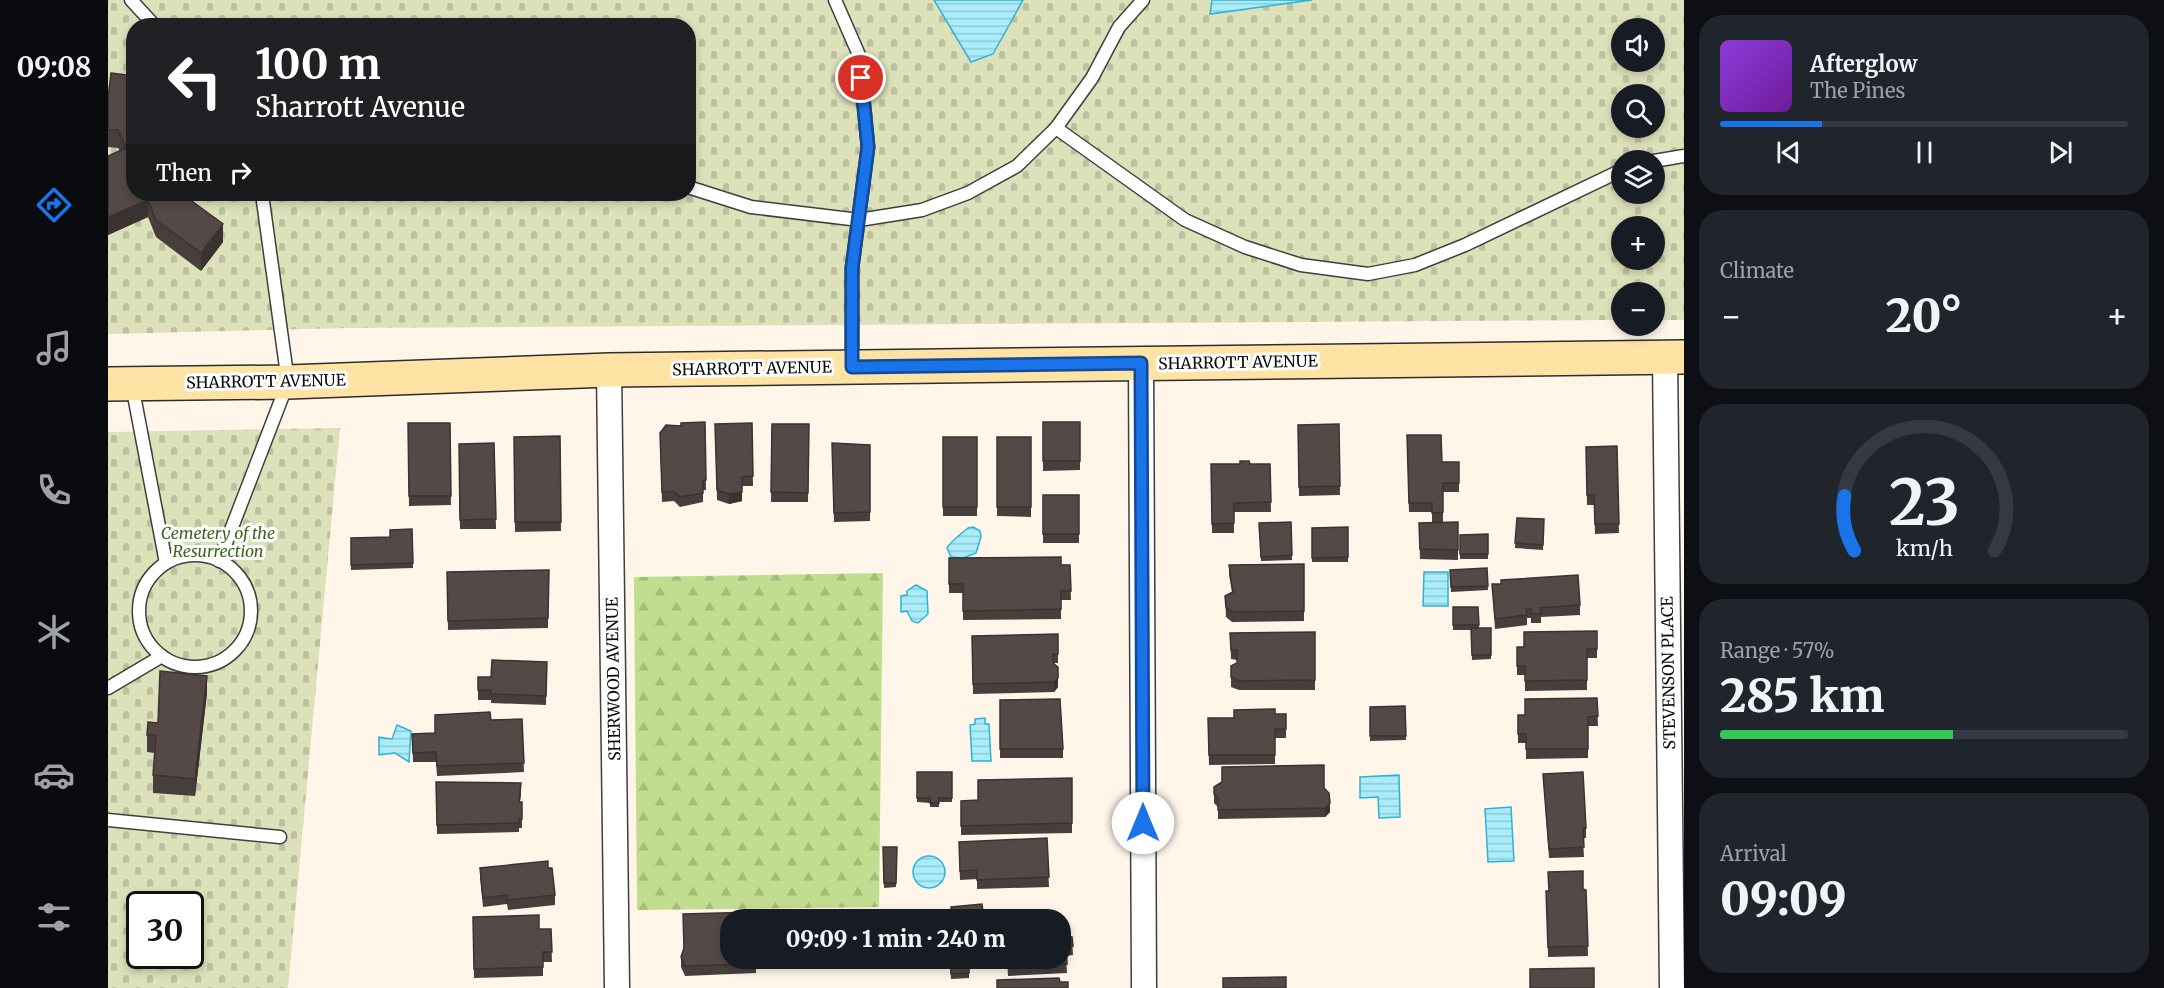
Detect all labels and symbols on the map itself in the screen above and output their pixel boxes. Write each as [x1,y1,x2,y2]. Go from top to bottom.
pin [835,52,886,103]
street label: SHARROTT AVENUE [1158,351,1319,373]
street label: SHARROTT AVENUE [672,357,833,379]
street label: SHARROTT AVENUE [186,370,347,392]
park label: Cemetery of the Resurrection [161,523,275,561]
street label: STEVENSON PLACE [1657,595,1679,750]
street label: SHERWOOD AVENUE [602,596,624,761]
position arrow [1111,791,1175,855]
speed limit sign: 30 [126,891,204,969]

